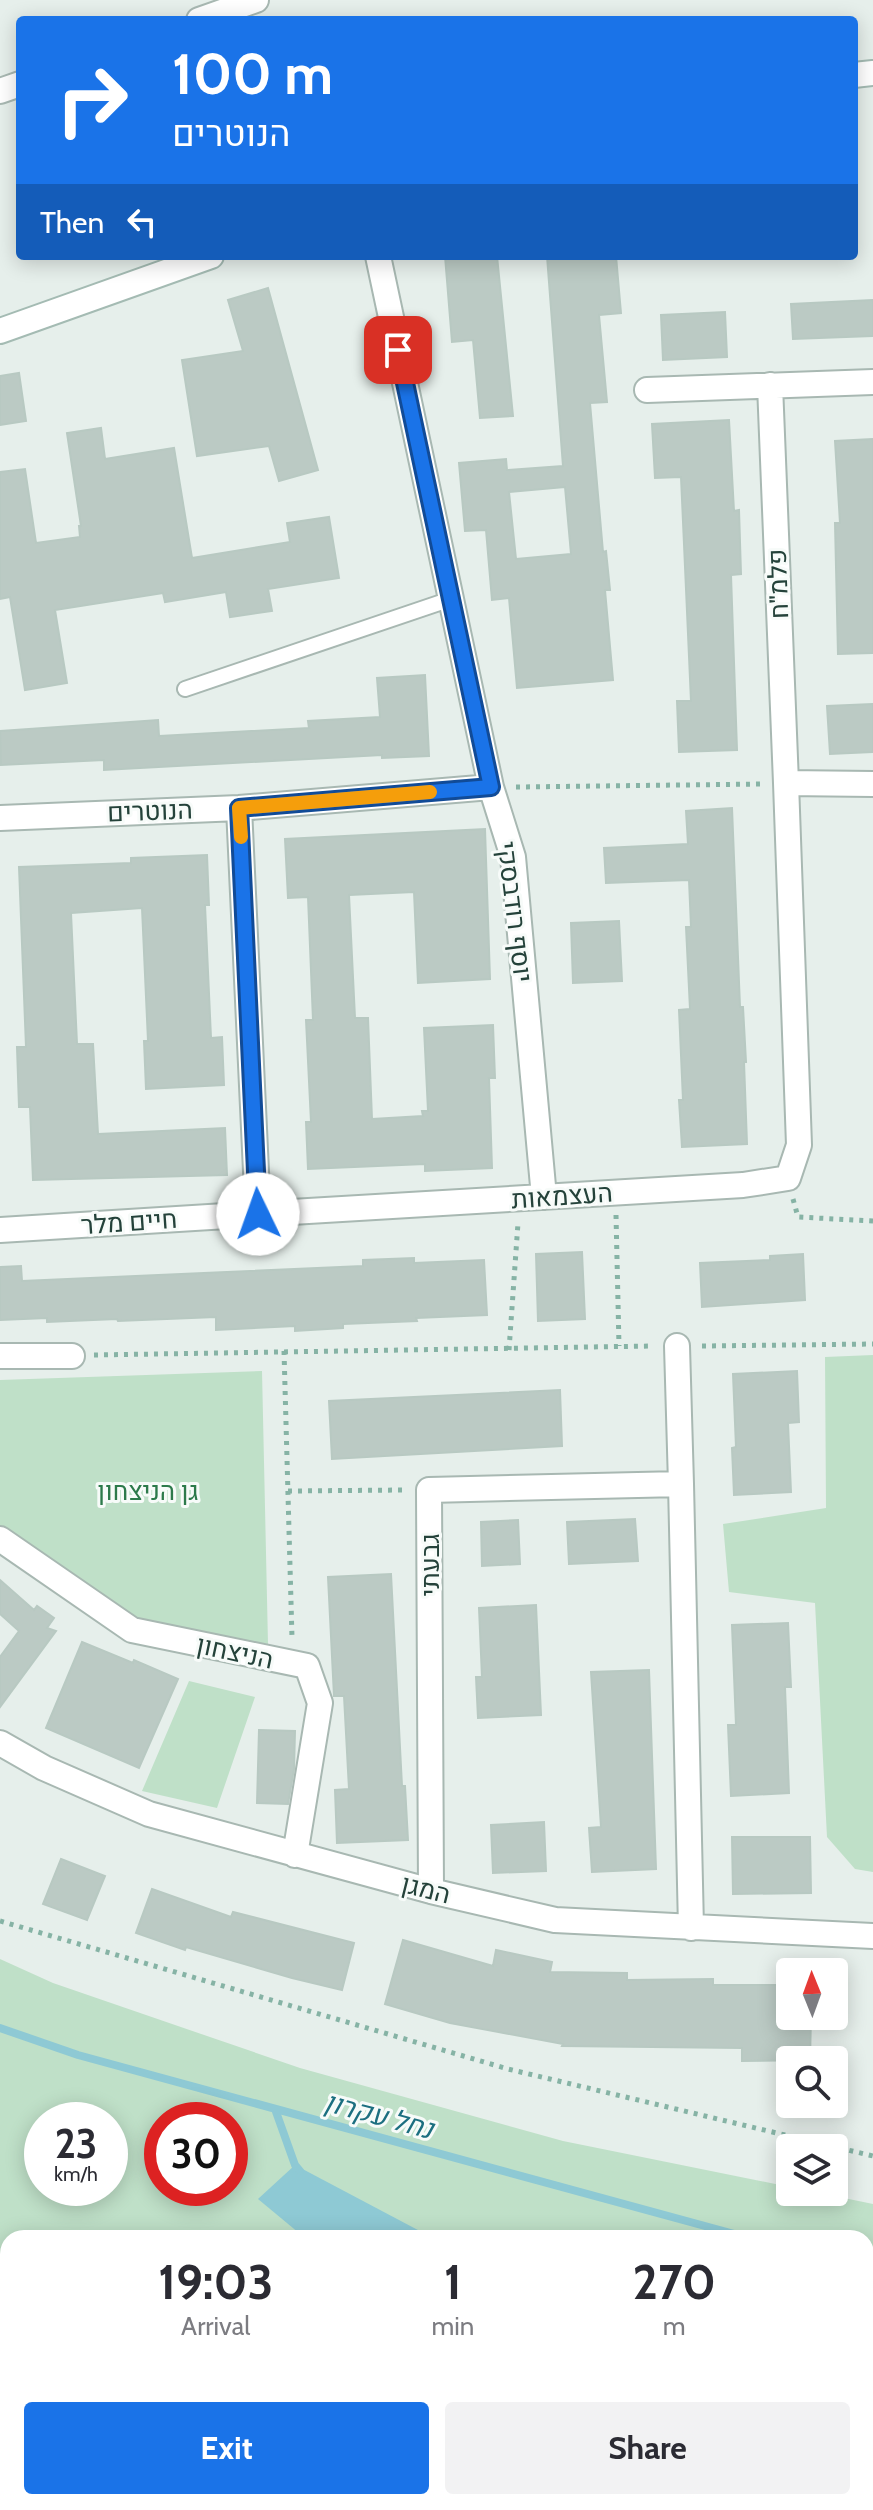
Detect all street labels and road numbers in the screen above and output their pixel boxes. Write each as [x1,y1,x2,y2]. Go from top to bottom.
street label: פלמ"ח [761,548,795,620]
street label: הנוטרים [107,794,193,828]
street label: יוסף רודבסקי [490,840,540,984]
street label: העצמאות [510,1176,614,1216]
street label: חיים מלר [80,1203,178,1241]
street label: גבעתי [414,1534,446,1596]
street label: הניצחון [194,1628,276,1676]
street label: המגן [398,1868,454,1910]

